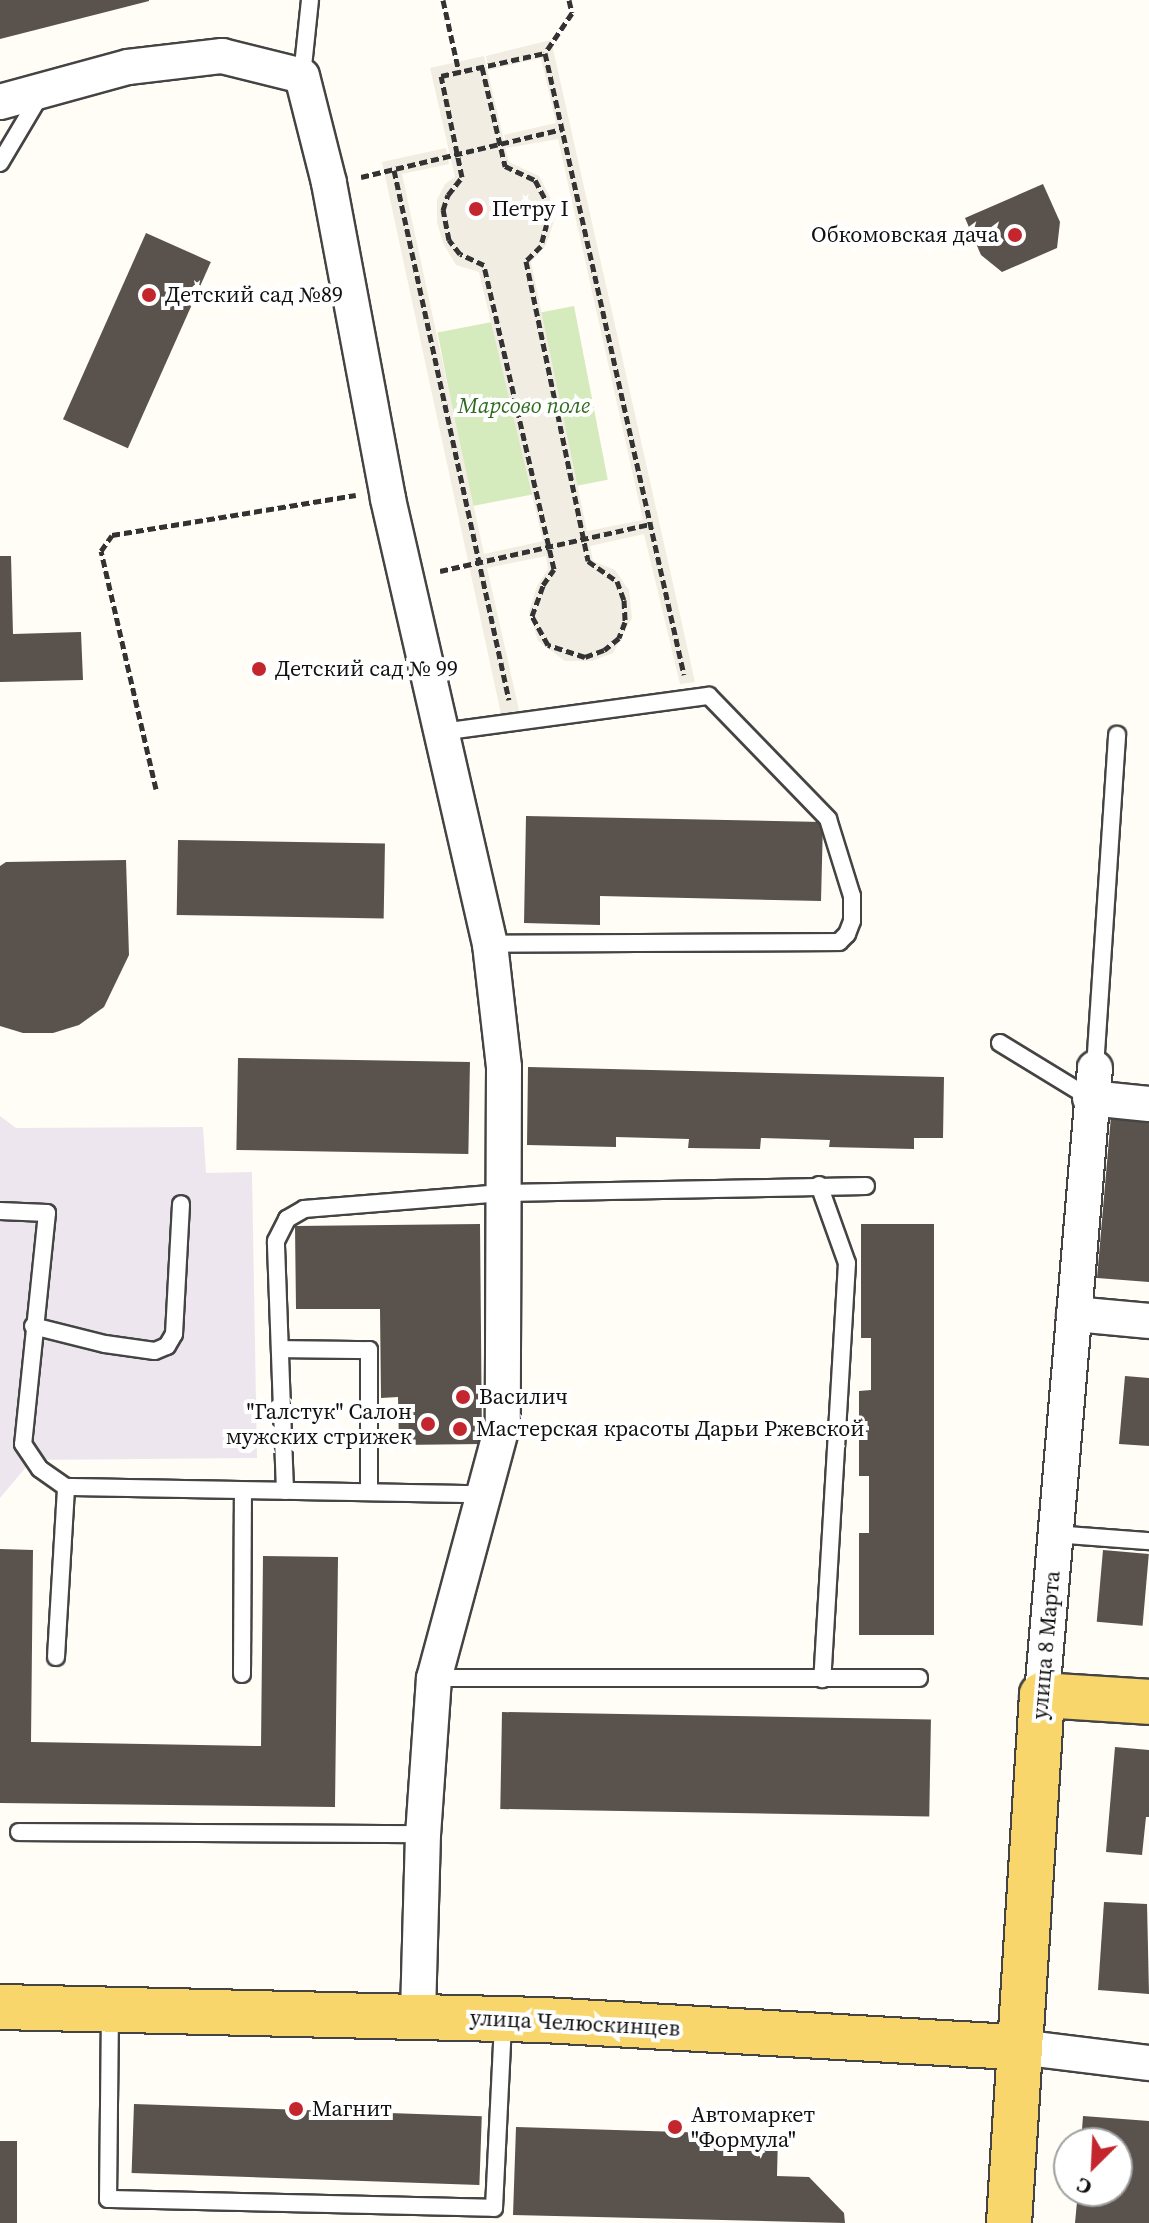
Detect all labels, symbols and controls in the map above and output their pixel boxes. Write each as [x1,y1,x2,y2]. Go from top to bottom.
place label: Петру I [492,196,569,222]
marker: Петру I [467,200,485,218]
place label: Обкомовская дача [811,222,999,248]
marker: Обкомовская дача [1006,226,1024,244]
place label: Детский сад №89 [165,282,343,308]
marker: Детский сад №89 [140,286,158,304]
park label: Марсово поле [458,393,590,419]
place label: Детский сад № 99 [275,656,458,682]
marker: Детский сад № 99 [250,660,268,678]
place label: Василич [479,1384,568,1410]
marker: Василич [454,1388,472,1406]
place label: "Галстук" Салон мужских стрижек [226,1398,412,1450]
marker: "Галстук" Салон мужских стрижек [419,1415,437,1433]
place label: Мастерская красоты Дарьи Ржевской [476,1416,864,1442]
marker: Мастерская красоты Дарьи Ржевской [451,1420,469,1438]
street label: улица 8 Марта [1026,1570,1066,1720]
street label: улица Челюскинцев [469,2004,681,2042]
place label: Магнит [312,2096,392,2122]
marker: Магнит [287,2100,305,2118]
place label: Автомаркет "Формула" [691,2101,815,2152]
marker: Автомаркет "Формула" [666,2118,684,2136]
north arrow [1053,2127,1133,2207]
text: С [1072,2171,1096,2204]

